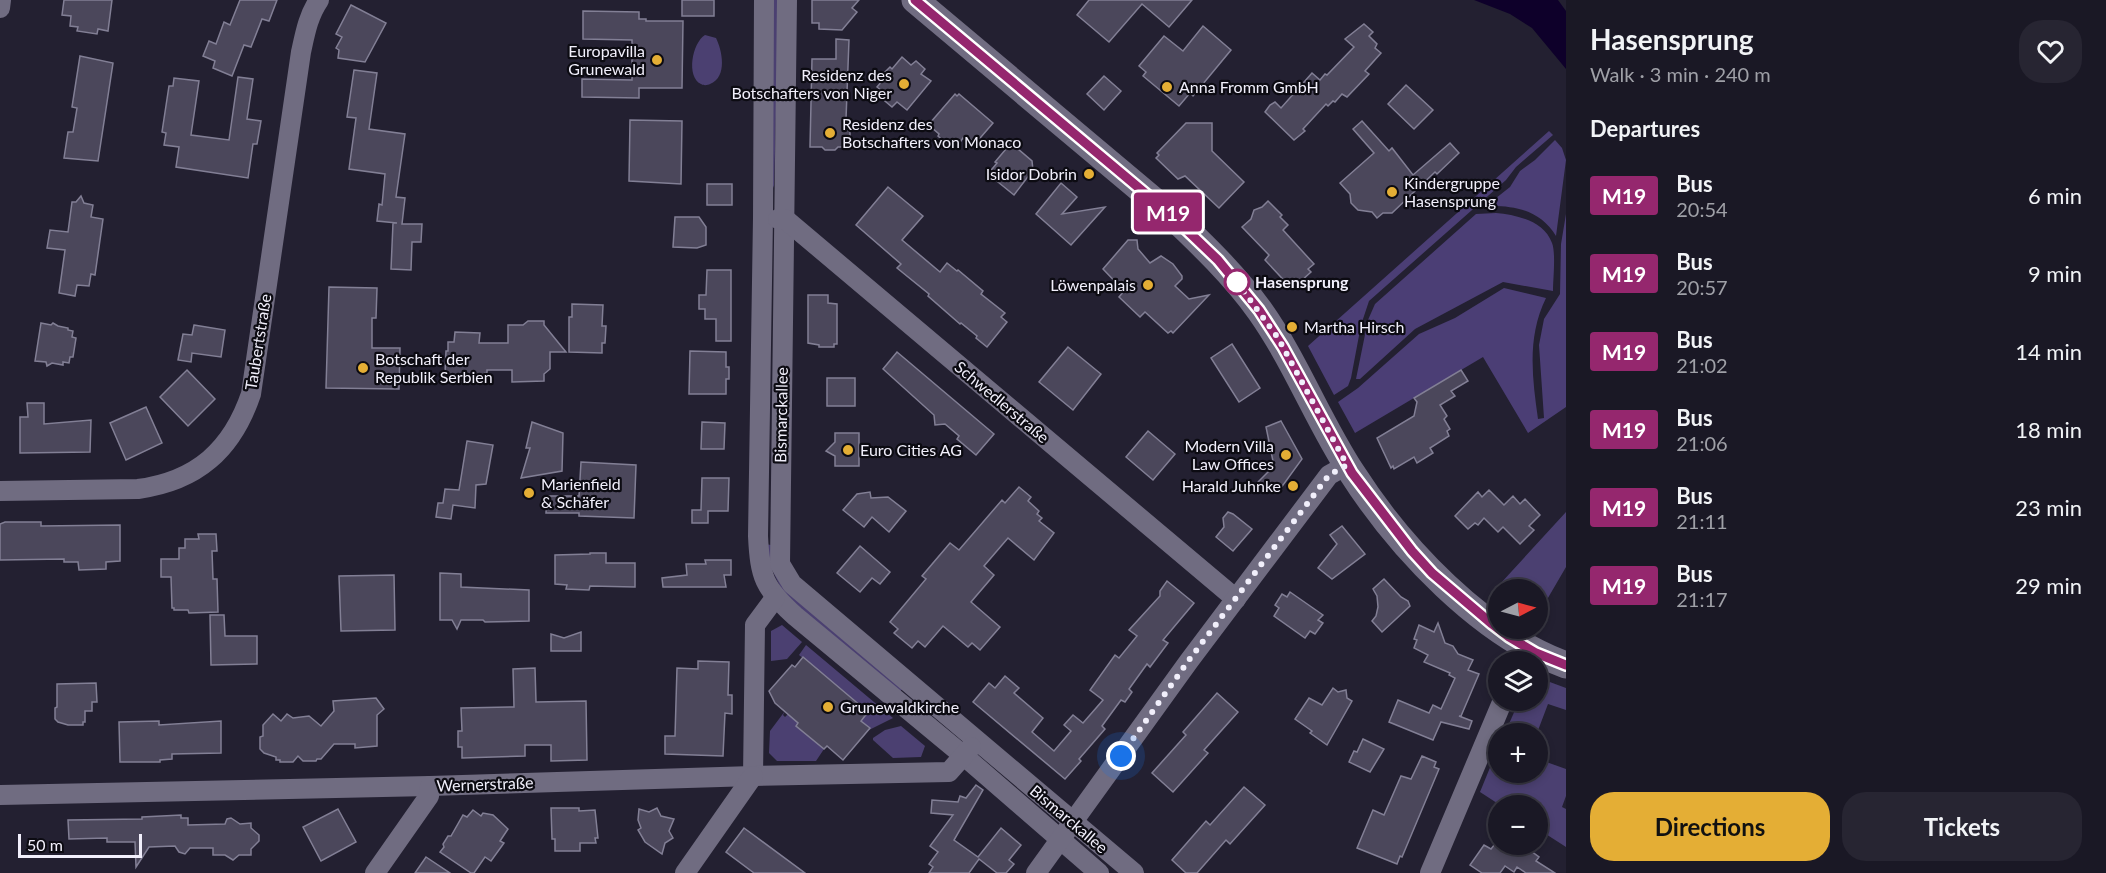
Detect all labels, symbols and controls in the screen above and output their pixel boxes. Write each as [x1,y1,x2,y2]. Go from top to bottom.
button: heart [2019,20,2082,83]
text: Hasensprung [1590,22,1754,56]
place label: Europavilla Grunewald [568,41,645,78]
marker: Europavilla Grunewald [650,53,664,67]
text: Walk · 3 min · 240 m [1590,62,1771,86]
place label: Residenz des Botschafters von Niger [731,65,892,102]
marker: Residenz des Botschafters von Niger [897,77,911,91]
place label: Anna Fromm GmbH [1179,77,1319,96]
marker: Anna Fromm GmbH [1160,80,1174,94]
place label: Residenz des Botschafters von Monaco [842,114,1021,151]
text: Departures [1590,115,1700,142]
marker: Residenz des Botschafters von Monaco [823,126,837,140]
place label: Isidor Dobrin [986,164,1077,183]
marker: Isidor Dobrin [1082,167,1096,181]
text: Bus [1676,170,1713,197]
place label: Kindergruppe Hasensprung [1404,173,1500,210]
text: 6 min [2028,182,2082,209]
text: M19 [1602,183,1646,208]
marker: Kindergruppe Hasensprung [1385,185,1399,199]
line badge: M19 [1134,192,1202,232]
text: 20:54 [1676,197,1728,221]
text: M19 [1146,200,1190,225]
text: Bus [1676,248,1713,275]
text: 9 min [2028,260,2082,287]
text: M19 [1602,261,1646,286]
marker: Hasensprung [1224,269,1250,295]
place label: Hasensprung [1255,272,1349,291]
place label: Löwenpalais [1050,275,1136,294]
text: 20:57 [1676,275,1728,299]
marker: Löwenpalais [1141,278,1155,292]
street label: Taubertstraße [240,292,275,392]
place label: Martha Hirsch [1304,317,1404,336]
marker: Martha Hirsch [1285,320,1299,334]
text: Bus [1676,326,1713,353]
text: 14 min [2015,338,2082,365]
text: M19 [1602,339,1646,364]
place label: Botschaft der Republik Serbien [375,349,493,386]
text: 21:02 [1676,353,1728,377]
street label: Schwedlerstraße [951,357,1053,447]
marker: Botschaft der Republik Serbien [356,361,370,375]
street label: Bismarckallee [770,367,791,463]
text: Bus [1676,404,1713,431]
text: 18 min [2015,416,2082,443]
text: M19 [1602,417,1646,442]
text: 21:06 [1676,431,1728,455]
place label: Modern Villa Law Offices [1184,436,1274,473]
place label: Euro Cities AG [860,440,962,459]
marker: Euro Cities AG [841,443,855,457]
marker: Modern Villa Law Offices [1279,448,1293,462]
place label: Marienfield & Schäfer [541,474,621,511]
place label: Harald Juhnke [1182,476,1281,495]
marker: Harald Juhnke [1286,479,1300,493]
text: Bus [1676,482,1713,509]
marker: Marienfield & Schäfer [522,486,536,500]
text: 23 min [2015,494,2082,521]
text: M19 [1602,495,1646,520]
text: 21:11 [1676,509,1728,533]
text: Bus [1676,560,1713,587]
text: 29 min [2015,572,2082,599]
text: M19 [1602,573,1646,598]
north arrow [1488,579,1548,639]
map controls [1488,579,1548,855]
text: 21:17 [1676,587,1728,611]
button: layers [1488,651,1548,711]
place label: Grunewaldkirche [840,697,959,716]
marker: Grunewaldkirche [821,700,835,714]
button: + [1488,723,1548,783]
your location [1106,741,1136,771]
street label: Wernerstraße [436,772,534,795]
street label: Bismarckallee [1027,781,1112,857]
button: Directions [1590,792,1830,861]
button: Tickets [1842,792,2082,861]
button: − [1488,795,1548,855]
scale bar [18,831,142,858]
text: 50 m [27,835,63,854]

